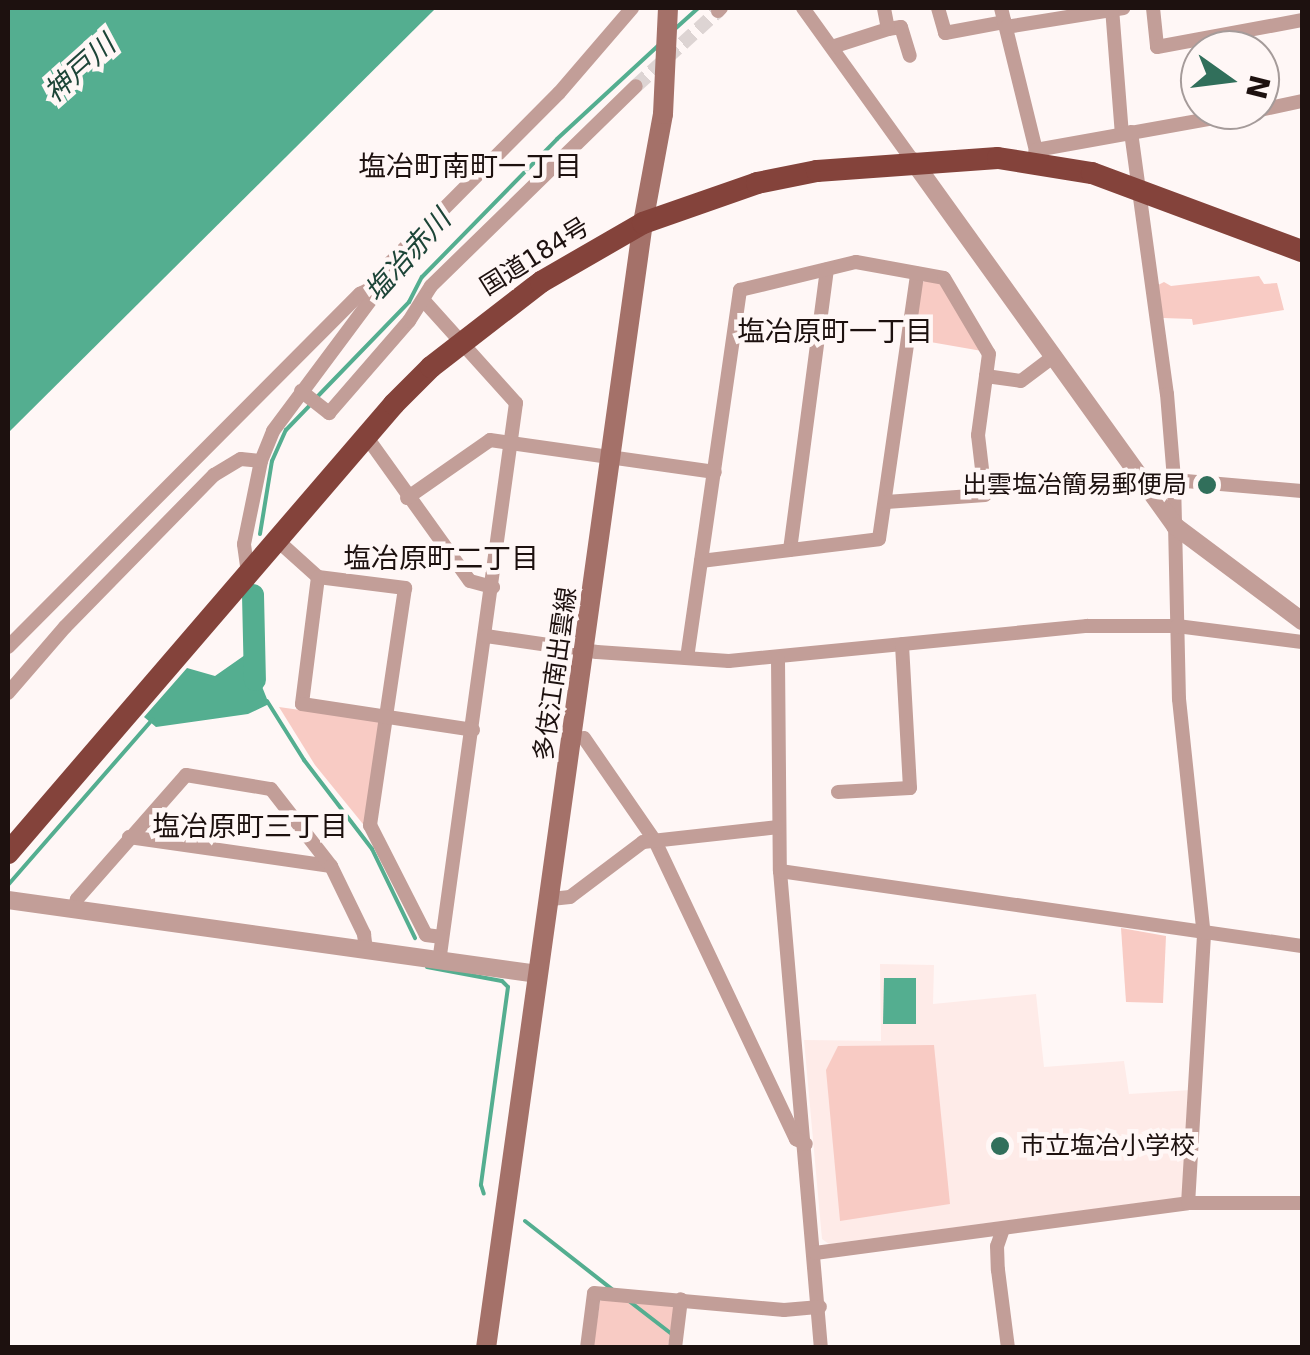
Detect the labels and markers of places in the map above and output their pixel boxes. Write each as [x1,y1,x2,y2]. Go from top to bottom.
place label: 出雲塩冶簡易郵便局 [962,470,1187,500]
marker: 出雲塩冶簡易郵便局 [1196,474,1218,496]
place label: 市立塩冶小学校 [1020,1131,1195,1161]
marker: 市立塩冶小学校 [989,1135,1011,1157]

